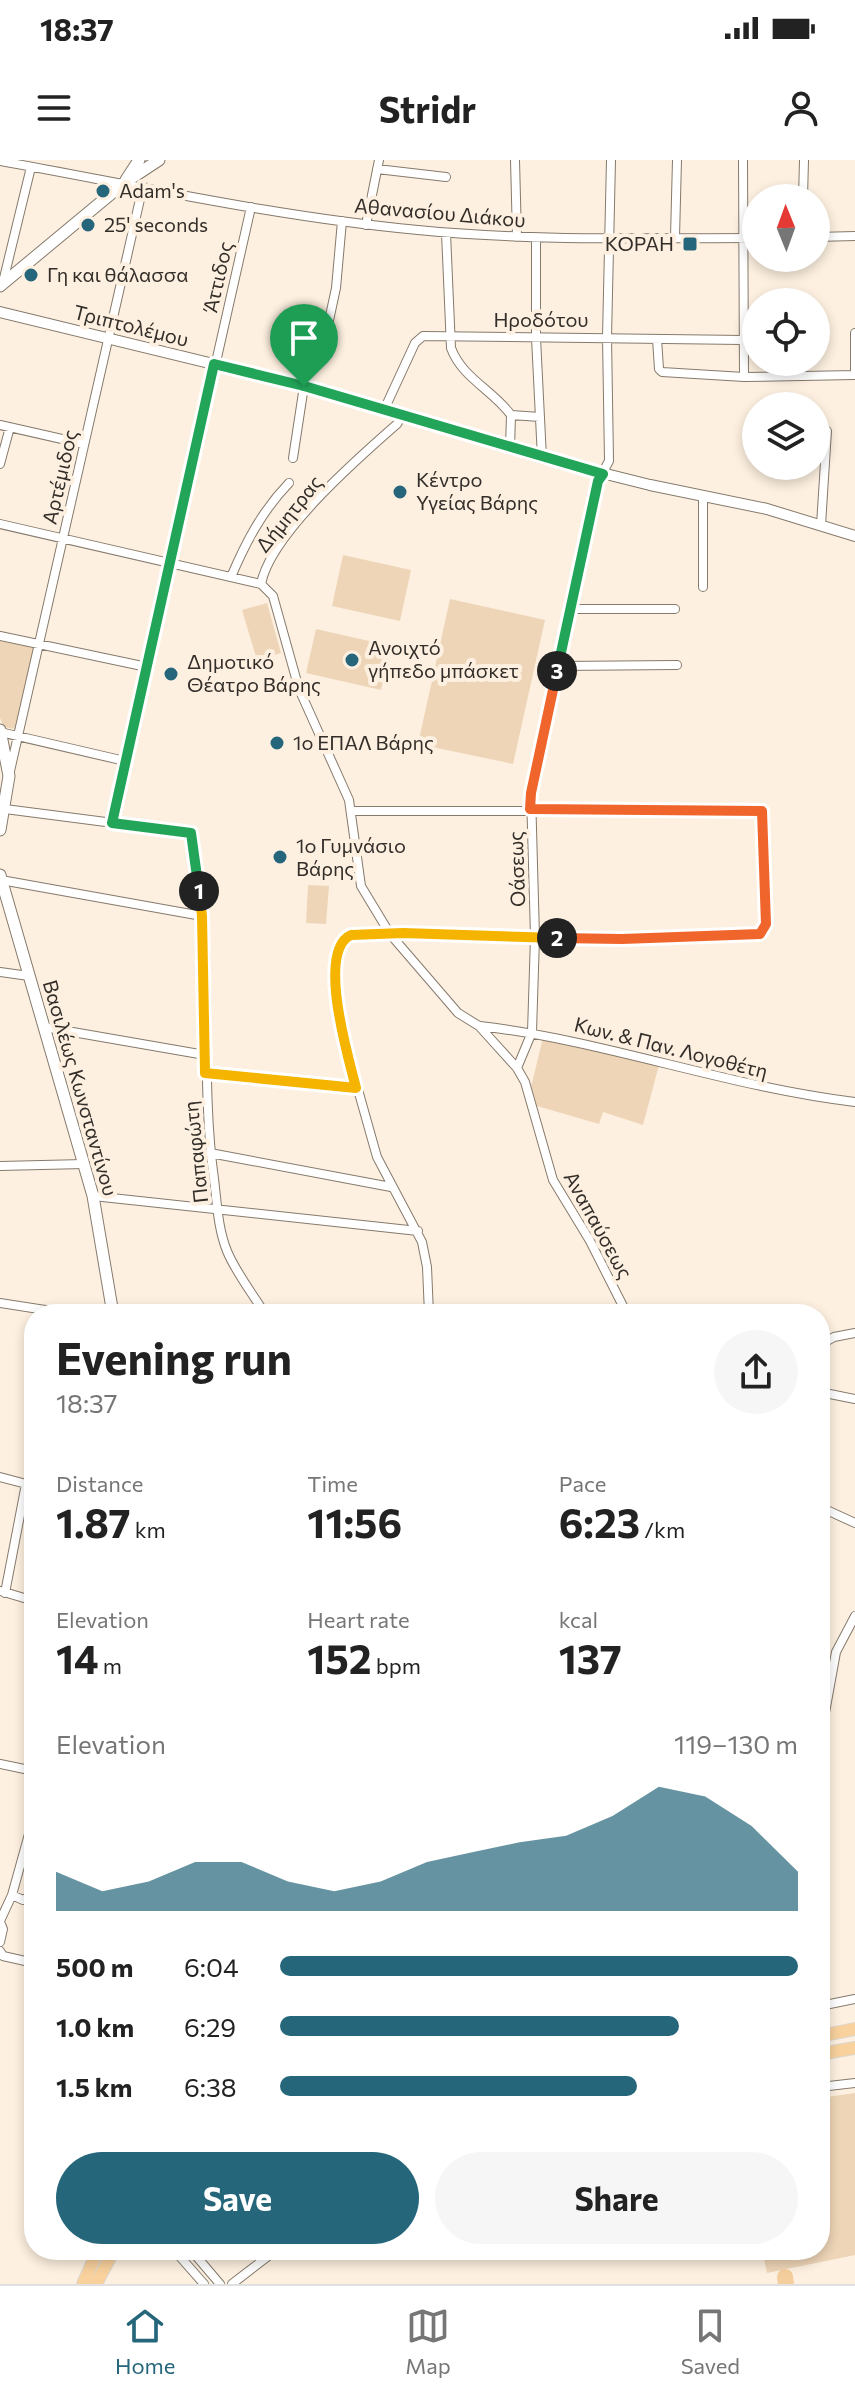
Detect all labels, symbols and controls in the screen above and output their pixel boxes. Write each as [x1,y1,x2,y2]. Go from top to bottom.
text: 18:37 [40,10,114,47]
icon: menu [32,86,76,130]
text: Stridr [379,86,476,130]
icon: person [779,86,823,130]
place label: Adam's [119,178,185,202]
marker: Adam's [94,182,112,200]
north arrow [742,184,830,272]
map controls [742,184,830,480]
street label: Αθανασίου Διάκου [354,193,527,231]
place label: 25' seconds [104,212,208,236]
marker: 25' seconds [79,216,97,234]
place label: ΚΟΡΑΗ [605,231,674,255]
marker: ΚΟΡΑΗ [681,235,699,253]
street label: Άττιδος [197,239,237,316]
place label: Γη και θάλασσα [47,262,189,286]
marker: Γη και θάλασσα [22,266,40,284]
button: locate [742,288,830,376]
street label: Τριπτολέμου [71,299,191,351]
pin [270,304,338,386]
street label: Ηροδότου [493,307,589,331]
icon: arrive [282,316,326,360]
button: layers [742,392,830,480]
street label: Αρτέμιδος [36,427,82,526]
place label: Κέντρο Υγείας Βάρης [416,467,538,514]
street label: Δήμητρας [250,470,327,557]
marker: Κέντρο Υγείας Βάρης [391,483,409,501]
place label: Ανοιχτό γήπεδο μπάσκετ [368,635,519,682]
place label: Δημοτικό Θέατρο Βάρης [187,649,321,696]
marker: Ανοιχτό γήπεδο μπάσκετ [343,651,361,669]
pin: 3 [537,651,577,691]
text: 3 [551,657,563,684]
marker: Δημοτικό Θέατρο Βάρης [162,665,180,683]
place label: 1ο ΕΠΑΛ Βάρης [293,730,434,754]
marker: 1ο ΕΠΑΛ Βάρης [268,734,286,752]
street label: Οάσεως [503,831,529,907]
place label: 1ο Γυμνάσιο Βάρης [296,833,406,880]
marker: 1ο Γυμνάσιο Βάρης [271,848,289,866]
pin: 1 [179,871,219,911]
text: 1 [194,877,204,904]
pin: 2 [537,918,577,958]
text: 2 [551,924,563,951]
street label: Βασιλέως Κωνσταντίνου [39,977,123,1198]
street label: Κων. & Παν. Λογοθέτη [572,1011,770,1083]
street label: Παπαφώτη [178,1100,212,1204]
street label: Αναπαύσεως [560,1167,638,1282]
text: Evening run [56,1330,292,1384]
button: share [714,1330,798,1414]
text: 18:37 [56,1387,118,1418]
text: Distance [56,1470,143,1497]
text: Time [307,1470,358,1497]
text: Pace [559,1470,606,1497]
text: 1.87 [56,1497,130,1546]
text: 11:56 [307,1497,402,1546]
text: 6:23 [559,1497,640,1546]
text: km [130,1516,166,1543]
text: /km [640,1516,685,1543]
text: Elevation [56,1606,149,1633]
text: Heart rate [307,1606,410,1633]
text: kcal [559,1606,598,1633]
text: 14 [56,1633,99,1682]
text: 152 [307,1633,372,1682]
text: 137 [559,1633,622,1682]
text: m [99,1652,122,1679]
text: bpm [372,1652,421,1679]
text: Elevation [56,1728,166,1759]
text: 119–130 m [674,1728,798,1759]
text: 500 m [56,1951,133,1982]
text: 6:04 [184,1951,238,1982]
text: 1.0 km [56,2011,134,2042]
text: 6:29 [184,2011,236,2042]
text: 1.5 km [56,2071,132,2102]
text: 6:38 [184,2071,237,2102]
button: Save [56,2152,419,2244]
button: Share [435,2152,798,2244]
tab: Home [115,2304,175,2379]
tab: Map [405,2304,451,2379]
tab: Saved [681,2304,740,2379]

